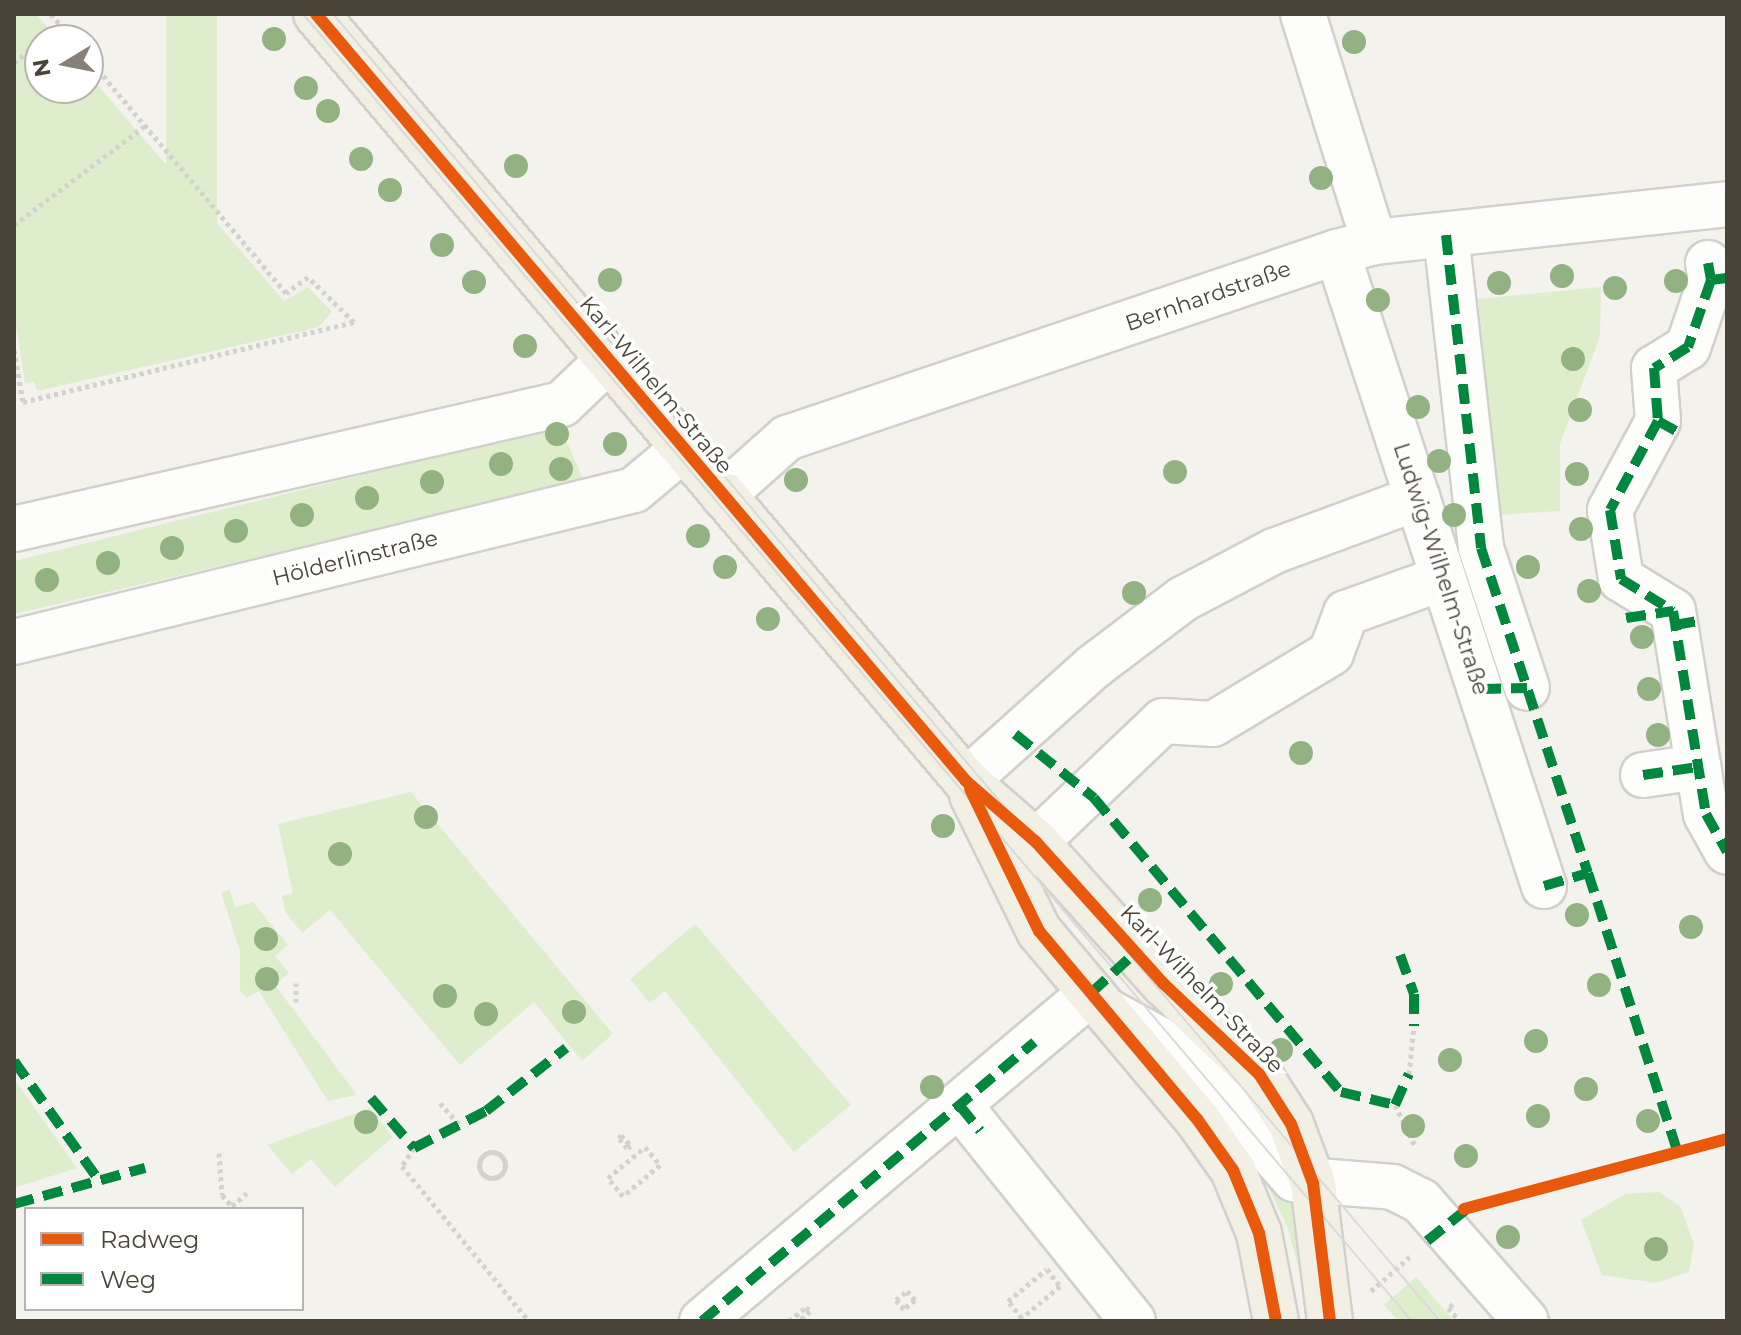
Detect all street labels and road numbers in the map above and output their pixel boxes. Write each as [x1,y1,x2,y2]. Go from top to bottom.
street label: Bernhardstraße [1122,255,1294,337]
street label: Karl-Wilhelm-Straße [574,291,738,479]
street label: Ludwig-Wilhelm-Straße [1388,440,1494,698]
street label: Hölderlinstraße [269,525,441,591]
street label: Karl-Wilhelm-Straße [1115,899,1289,1079]

